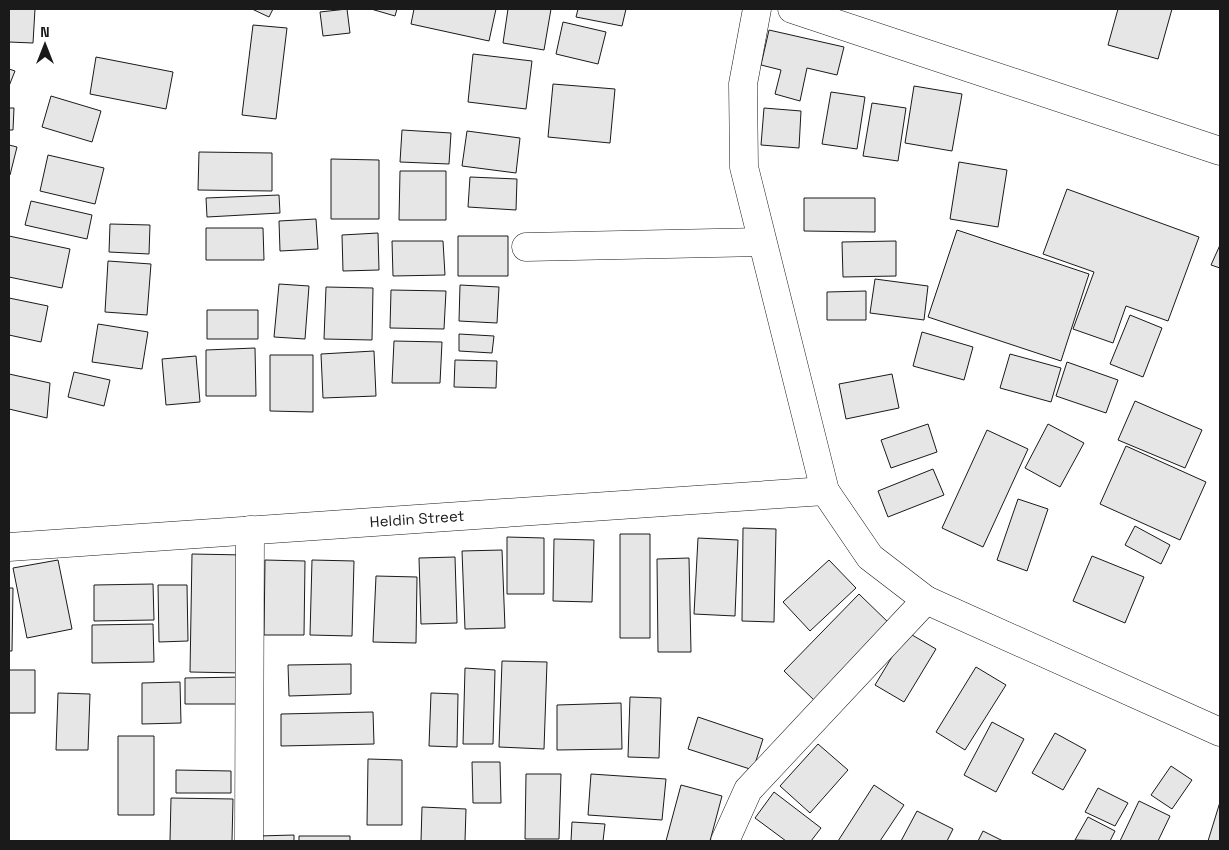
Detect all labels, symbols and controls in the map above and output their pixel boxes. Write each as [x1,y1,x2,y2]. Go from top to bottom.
north arrow [20,20,70,70]
text: N [40,23,50,41]
street label: Heldin Street [369,506,465,531]

